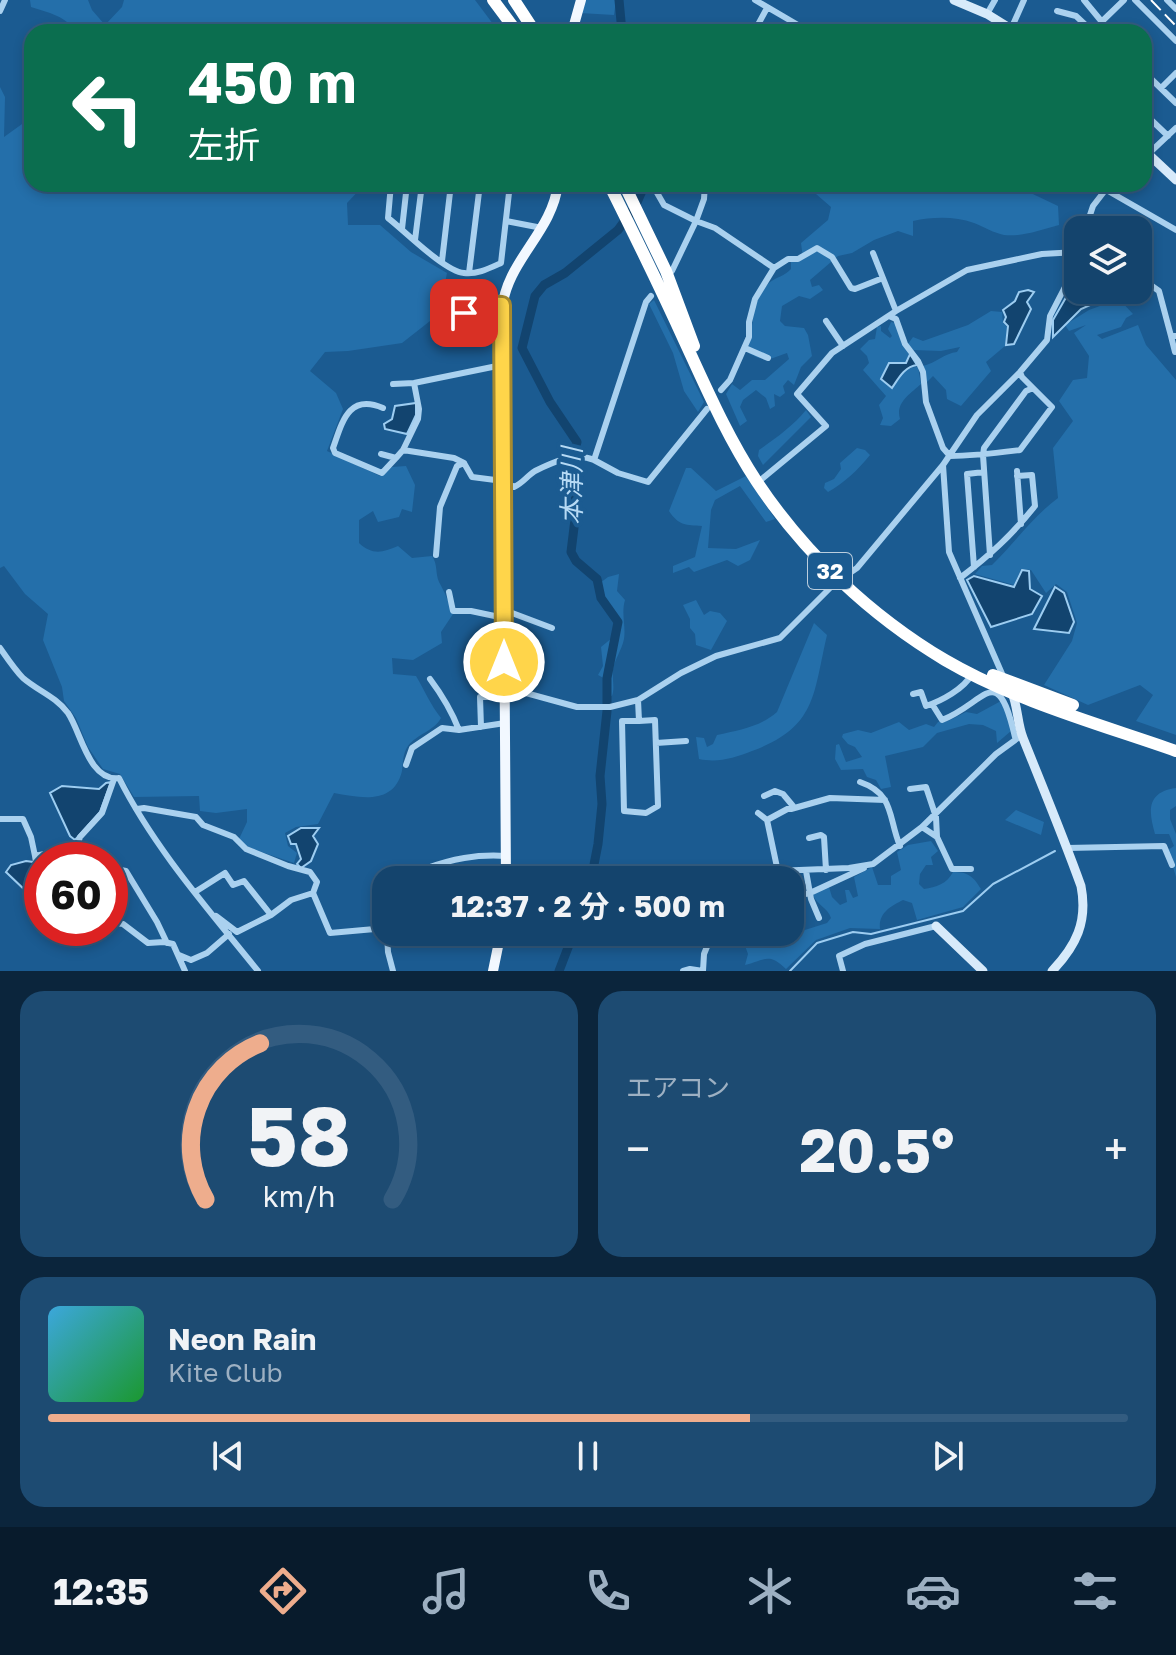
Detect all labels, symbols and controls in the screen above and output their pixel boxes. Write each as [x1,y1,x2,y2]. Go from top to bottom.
text: 450 m [188,48,357,115]
icon: left [56,56,160,160]
text: 左折 [188,123,260,166]
map controls [1064,216,1152,304]
button: layers [1064,216,1152,304]
pin [430,279,498,347]
icon: arrive [442,291,486,335]
water label: 本津川 [556,444,587,525]
road number: 32 [808,553,852,589]
position arrow [462,620,546,704]
speed limit sign: 60 [24,842,128,946]
text: 12:37 · 2 分 · 500 m [451,888,725,924]
text: エアコン [626,1072,730,1103]
text: 58 [247,1084,351,1184]
text: 20.5° [800,1113,954,1185]
text: − [626,1122,650,1175]
text: + [1104,1122,1128,1175]
text: km/h [263,1179,335,1213]
text: Neon Rain [168,1321,316,1357]
text: Kite Club [168,1357,283,1388]
icon: previous [206,1434,250,1478]
icon: pause [566,1434,610,1478]
icon: next [926,1434,970,1478]
icon: directions [255,1563,311,1619]
icon: music [418,1563,474,1619]
icon: phone [580,1563,636,1619]
icon: climate [742,1563,798,1619]
icon: car [905,1563,961,1619]
icon: filters [1067,1563,1123,1619]
text: 12:35 [53,1570,149,1613]

